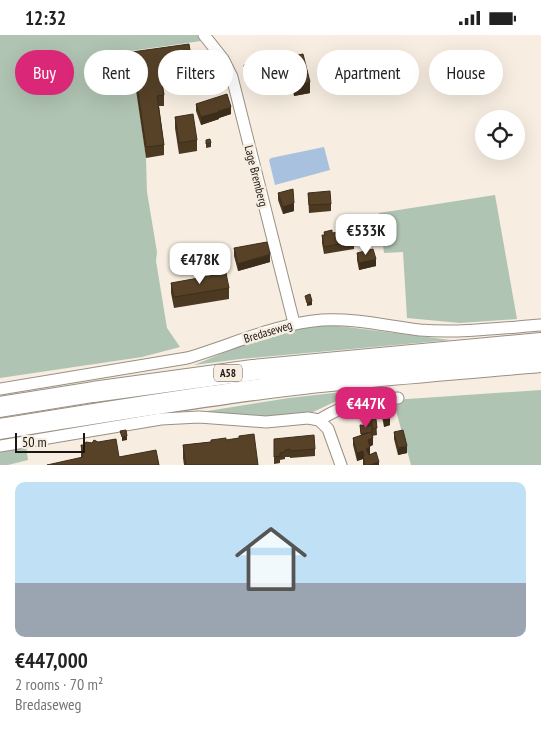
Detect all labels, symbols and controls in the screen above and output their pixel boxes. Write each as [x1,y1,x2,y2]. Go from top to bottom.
text: 12:32 [25,6,66,30]
chip: Buy [15,50,74,95]
chip: Rent [84,50,148,95]
chip: Filters [158,50,233,95]
chip: New [243,50,307,95]
chip: Apartment [317,50,419,95]
chip: House [429,50,503,95]
map controls [475,110,525,160]
button: locate [475,110,525,160]
street label: Lage Bremberg [242,144,271,208]
pin: €533K [331,213,401,256]
text: €533K [347,220,385,240]
pin: €478K [165,243,235,285]
text: €478K [181,249,219,269]
street label: Bredaseweg [242,317,294,346]
road number: A58 [214,364,242,381]
pin: €447K [331,387,401,429]
text: €447K [347,393,385,413]
scale bar [15,430,85,453]
text: 50 m [22,433,47,451]
icon: home [226,514,316,604]
text: €447,000 [15,647,88,674]
text: 2 rooms · 70 m² [15,674,103,694]
text: Bredaseweg [15,694,81,714]

